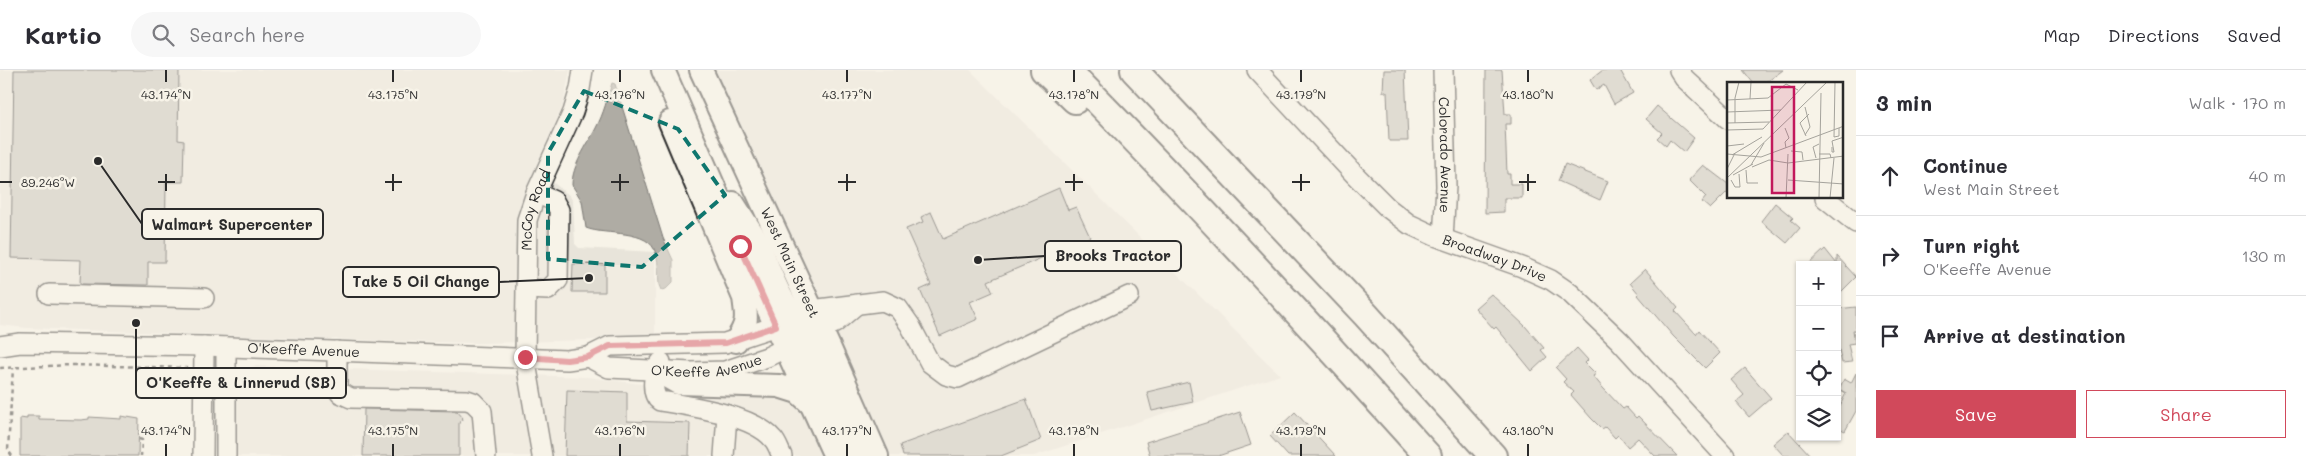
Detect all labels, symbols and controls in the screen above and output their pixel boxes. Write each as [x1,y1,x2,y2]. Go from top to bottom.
search box [131,12,481,57]
text: Kartio [25,19,101,50]
icon: search [149,21,177,49]
text: Search here [189,22,305,47]
text: Map [2043,23,2080,47]
text: Directions [2108,23,2200,47]
text: Saved [2228,23,2281,47]
inset map [1727,82,1844,199]
text: 43.174°N [141,86,191,102]
text: 43.175°N [368,86,418,102]
text: 43.176°N [595,86,645,102]
text: 43.177°N [822,86,872,102]
text: 43.178°N [1049,86,1099,102]
text: 43.179°N [1276,86,1326,102]
text: 43.180°N [1502,86,1554,102]
text: 3 min [1876,89,1932,116]
text: Walk · 170 m [2188,92,2286,113]
street label: Colorado Avenue [1435,97,1456,214]
text: Continue [1923,153,2008,178]
icon: ahead [1876,162,1904,190]
text: 40 m [2249,165,2286,186]
street label: McCoy Road [517,166,555,251]
text: 89.246°W [21,174,75,190]
text: West Main Street [1923,178,2059,199]
street label: West Main Street [757,204,824,320]
callout: Walmart Supercenter [142,209,323,239]
text: Walmart Supercenter [151,214,313,234]
street label: Broadway Drive [1440,229,1550,286]
text: Turn right [1923,233,2020,258]
route start [729,235,752,258]
callout: Brooks Tractor [1045,241,1181,271]
icon: right [1876,242,1904,270]
text: Brooks Tractor [1055,245,1171,265]
text: 130 m [2242,245,2286,266]
text: O'Keeffe Avenue [1923,258,2052,279]
map controls [1796,261,1841,441]
button: + [1796,261,1841,306]
callout: Take 5 Oil Change [343,267,499,297]
text: Take 5 Oil Change [353,271,490,291]
button: − [1796,306,1841,351]
icon: arrive [1876,322,1904,350]
text: Arrive at destination [1923,323,2126,348]
street label: O'Keeffe Avenue [247,338,360,361]
route end [514,346,537,369]
street label: O'Keeffe Avenue [651,349,764,381]
button: locate [1796,351,1841,396]
callout: O'Keeffe & Linnerud (SB) [136,368,346,398]
text: O'Keeffe & Linnerud (SB) [146,372,336,392]
button: Save [1876,390,2076,438]
button: Share [2086,390,2286,438]
button: layers [1796,396,1841,441]
text: 43.174°N [141,422,191,438]
text: 43.175°N [368,422,418,438]
text: 43.176°N [595,422,645,438]
text: 43.177°N [822,422,872,438]
text: 43.178°N [1049,422,1099,438]
text: 43.179°N [1276,422,1326,438]
text: 43.180°N [1502,422,1554,438]

